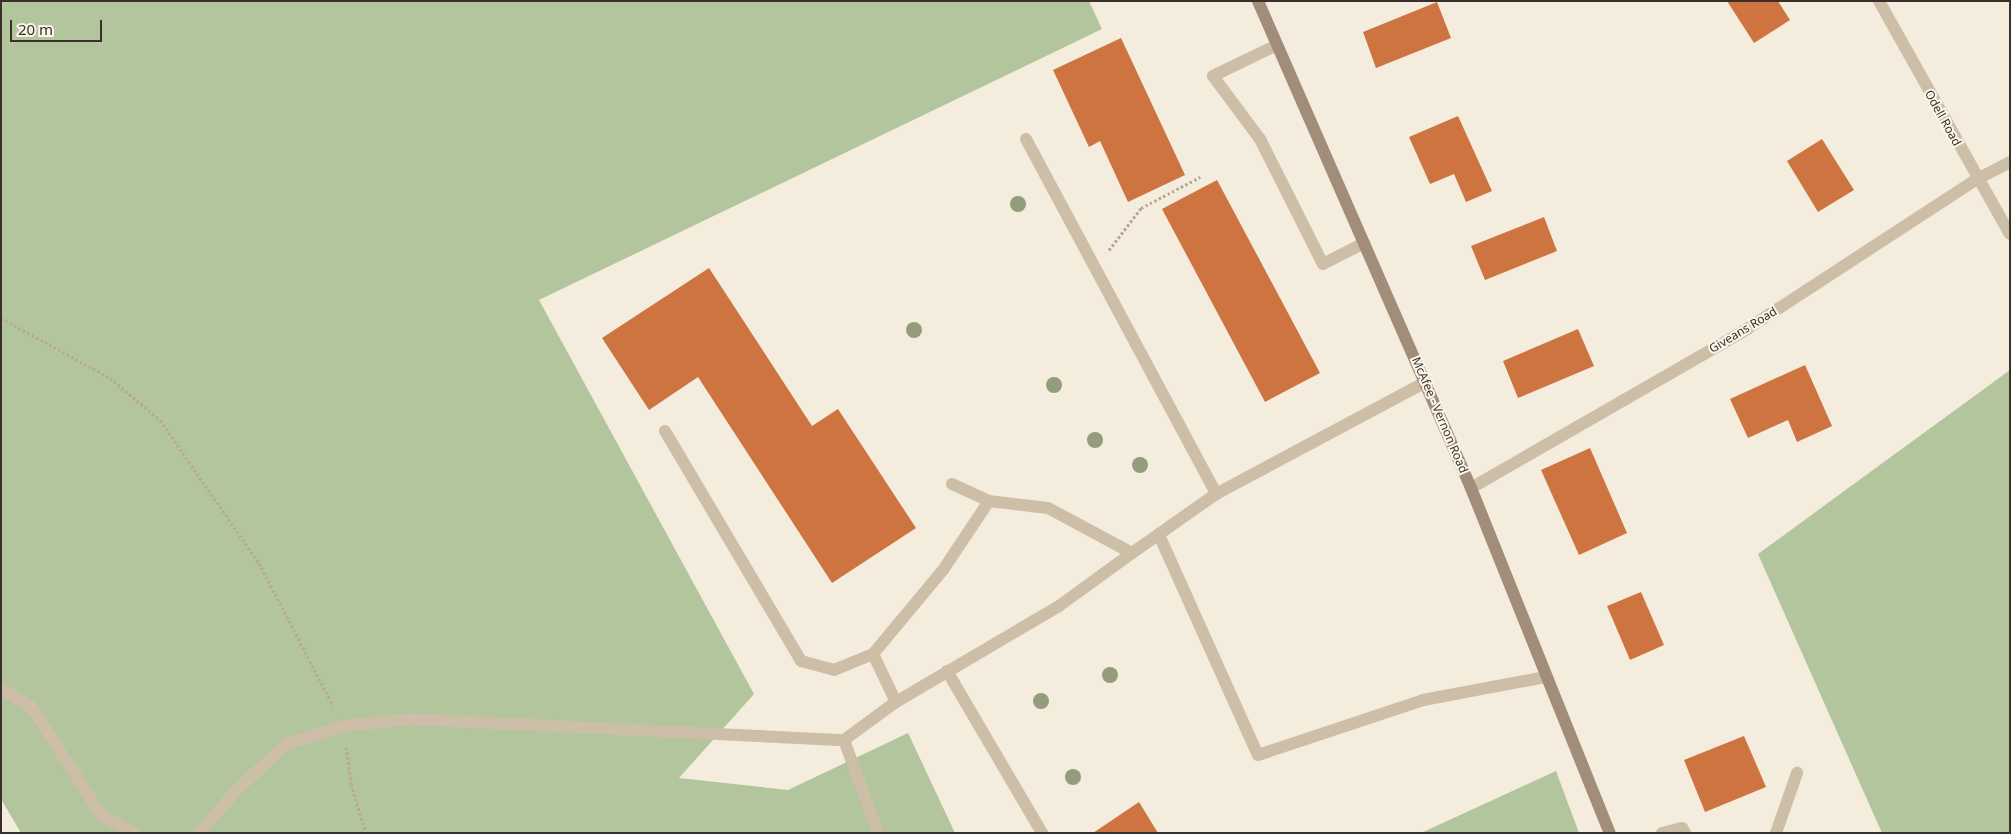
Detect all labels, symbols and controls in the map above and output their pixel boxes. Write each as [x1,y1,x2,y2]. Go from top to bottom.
scale bar [12,10,105,42]
text: 20 m [18,19,53,39]
street label: Odell Road [1922,88,1964,148]
street label: Giveans Road [1706,304,1780,356]
street label: McAfee - Vernon Road [1409,355,1471,475]

